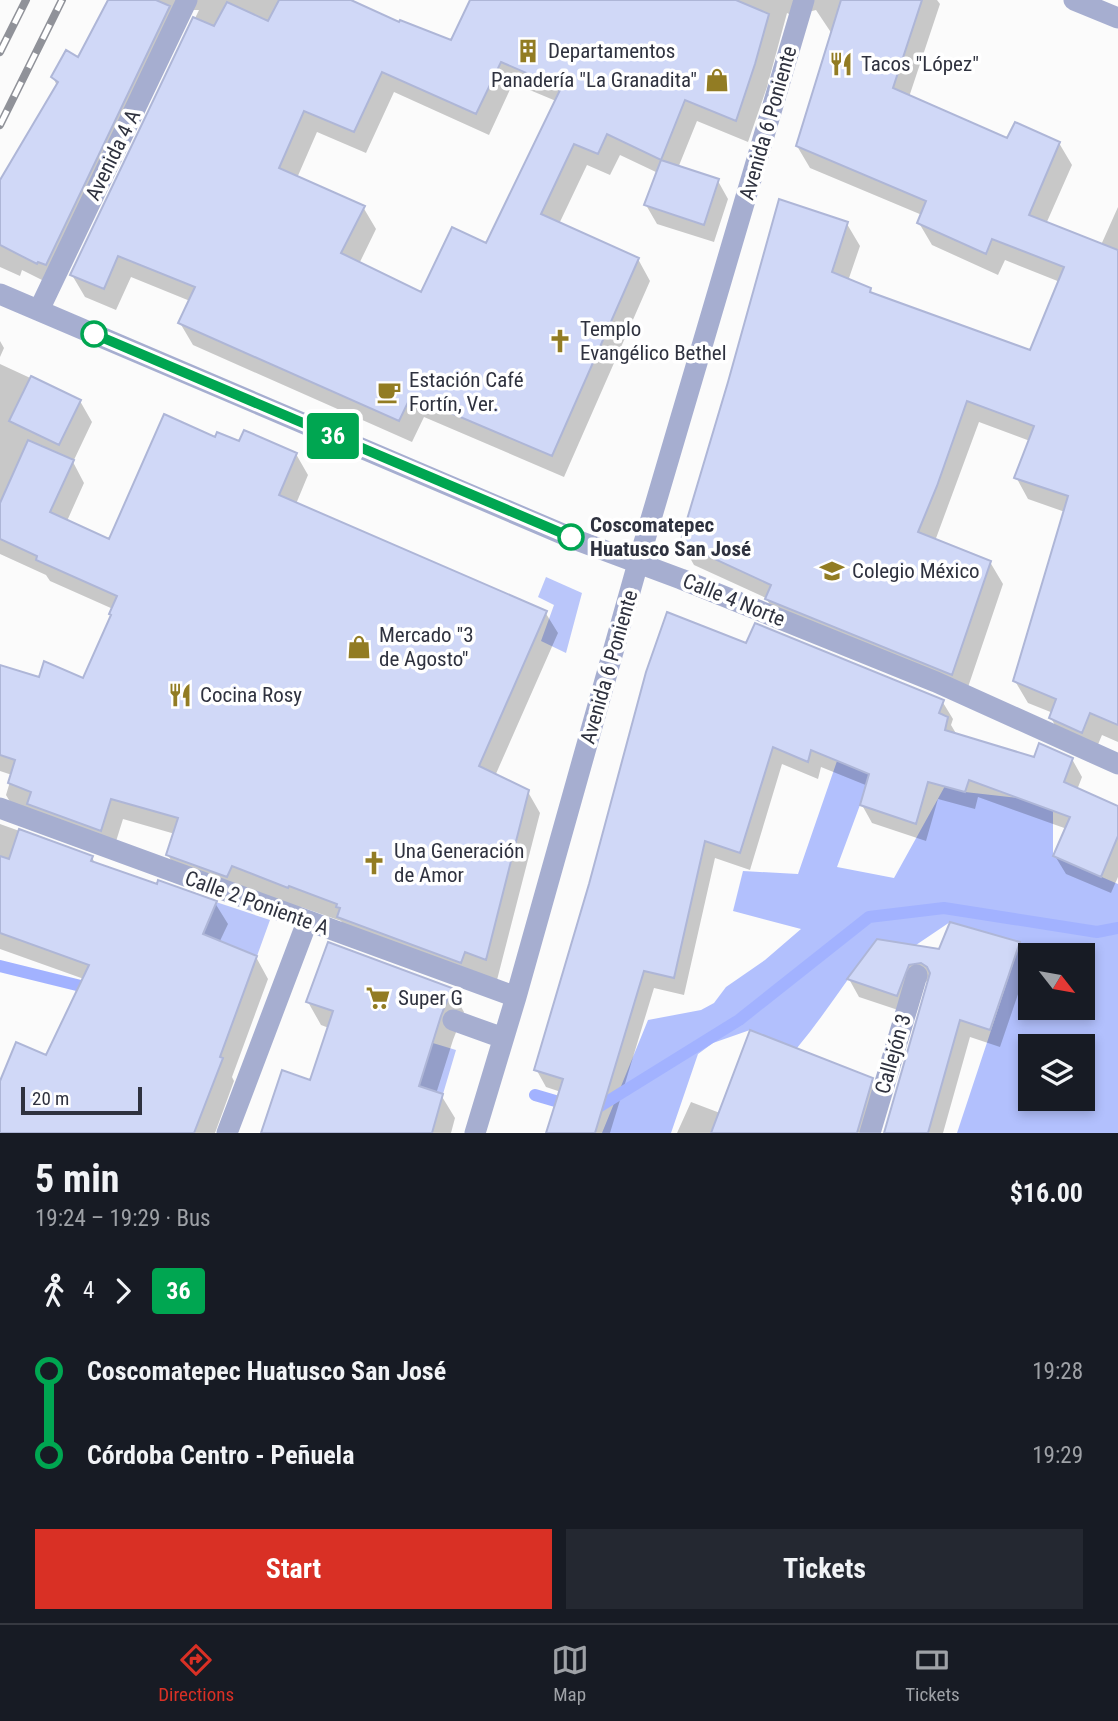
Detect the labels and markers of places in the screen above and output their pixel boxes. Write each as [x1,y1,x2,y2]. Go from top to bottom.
building icon: Departamentos [514,37,542,65]
place label: Departamentos [548,39,675,63]
restaurant icon: Tacos "López" [827,50,855,78]
place label: Tacos "López" [861,52,979,76]
shop icon: Panadería "La Granadita" [703,66,731,94]
place label: Panadería "La Granadita" [491,68,697,92]
place label: Templo Evangélico Bethel [580,317,726,365]
unlabelled marker [81,321,107,347]
church icon: Templo Evangélico Bethel [546,327,574,355]
place label: Estación Café Fortín, Ver. [409,368,524,416]
cafe icon: Estación Café Fortín, Ver. [375,378,403,406]
place label: Coscomatepec Huatusco San José [590,513,751,561]
marker: Coscomatepec Huatusco San José [558,524,584,550]
school or university icon: Colegio México [818,557,846,585]
place label: Colegio México [852,559,980,583]
place label: Mercado "3 de Agosto" [379,623,474,671]
shop icon: Mercado "3 de Agosto" [345,633,373,661]
restaurant icon: Cocina Rosy [166,681,194,709]
place label: Cocina Rosy [200,683,302,707]
place label: Una Generación de Amor [394,839,524,887]
church icon: Una Generación de Amor [360,849,388,877]
supermarket icon: Super G [364,984,392,1012]
place label: Super G [398,986,463,1010]

